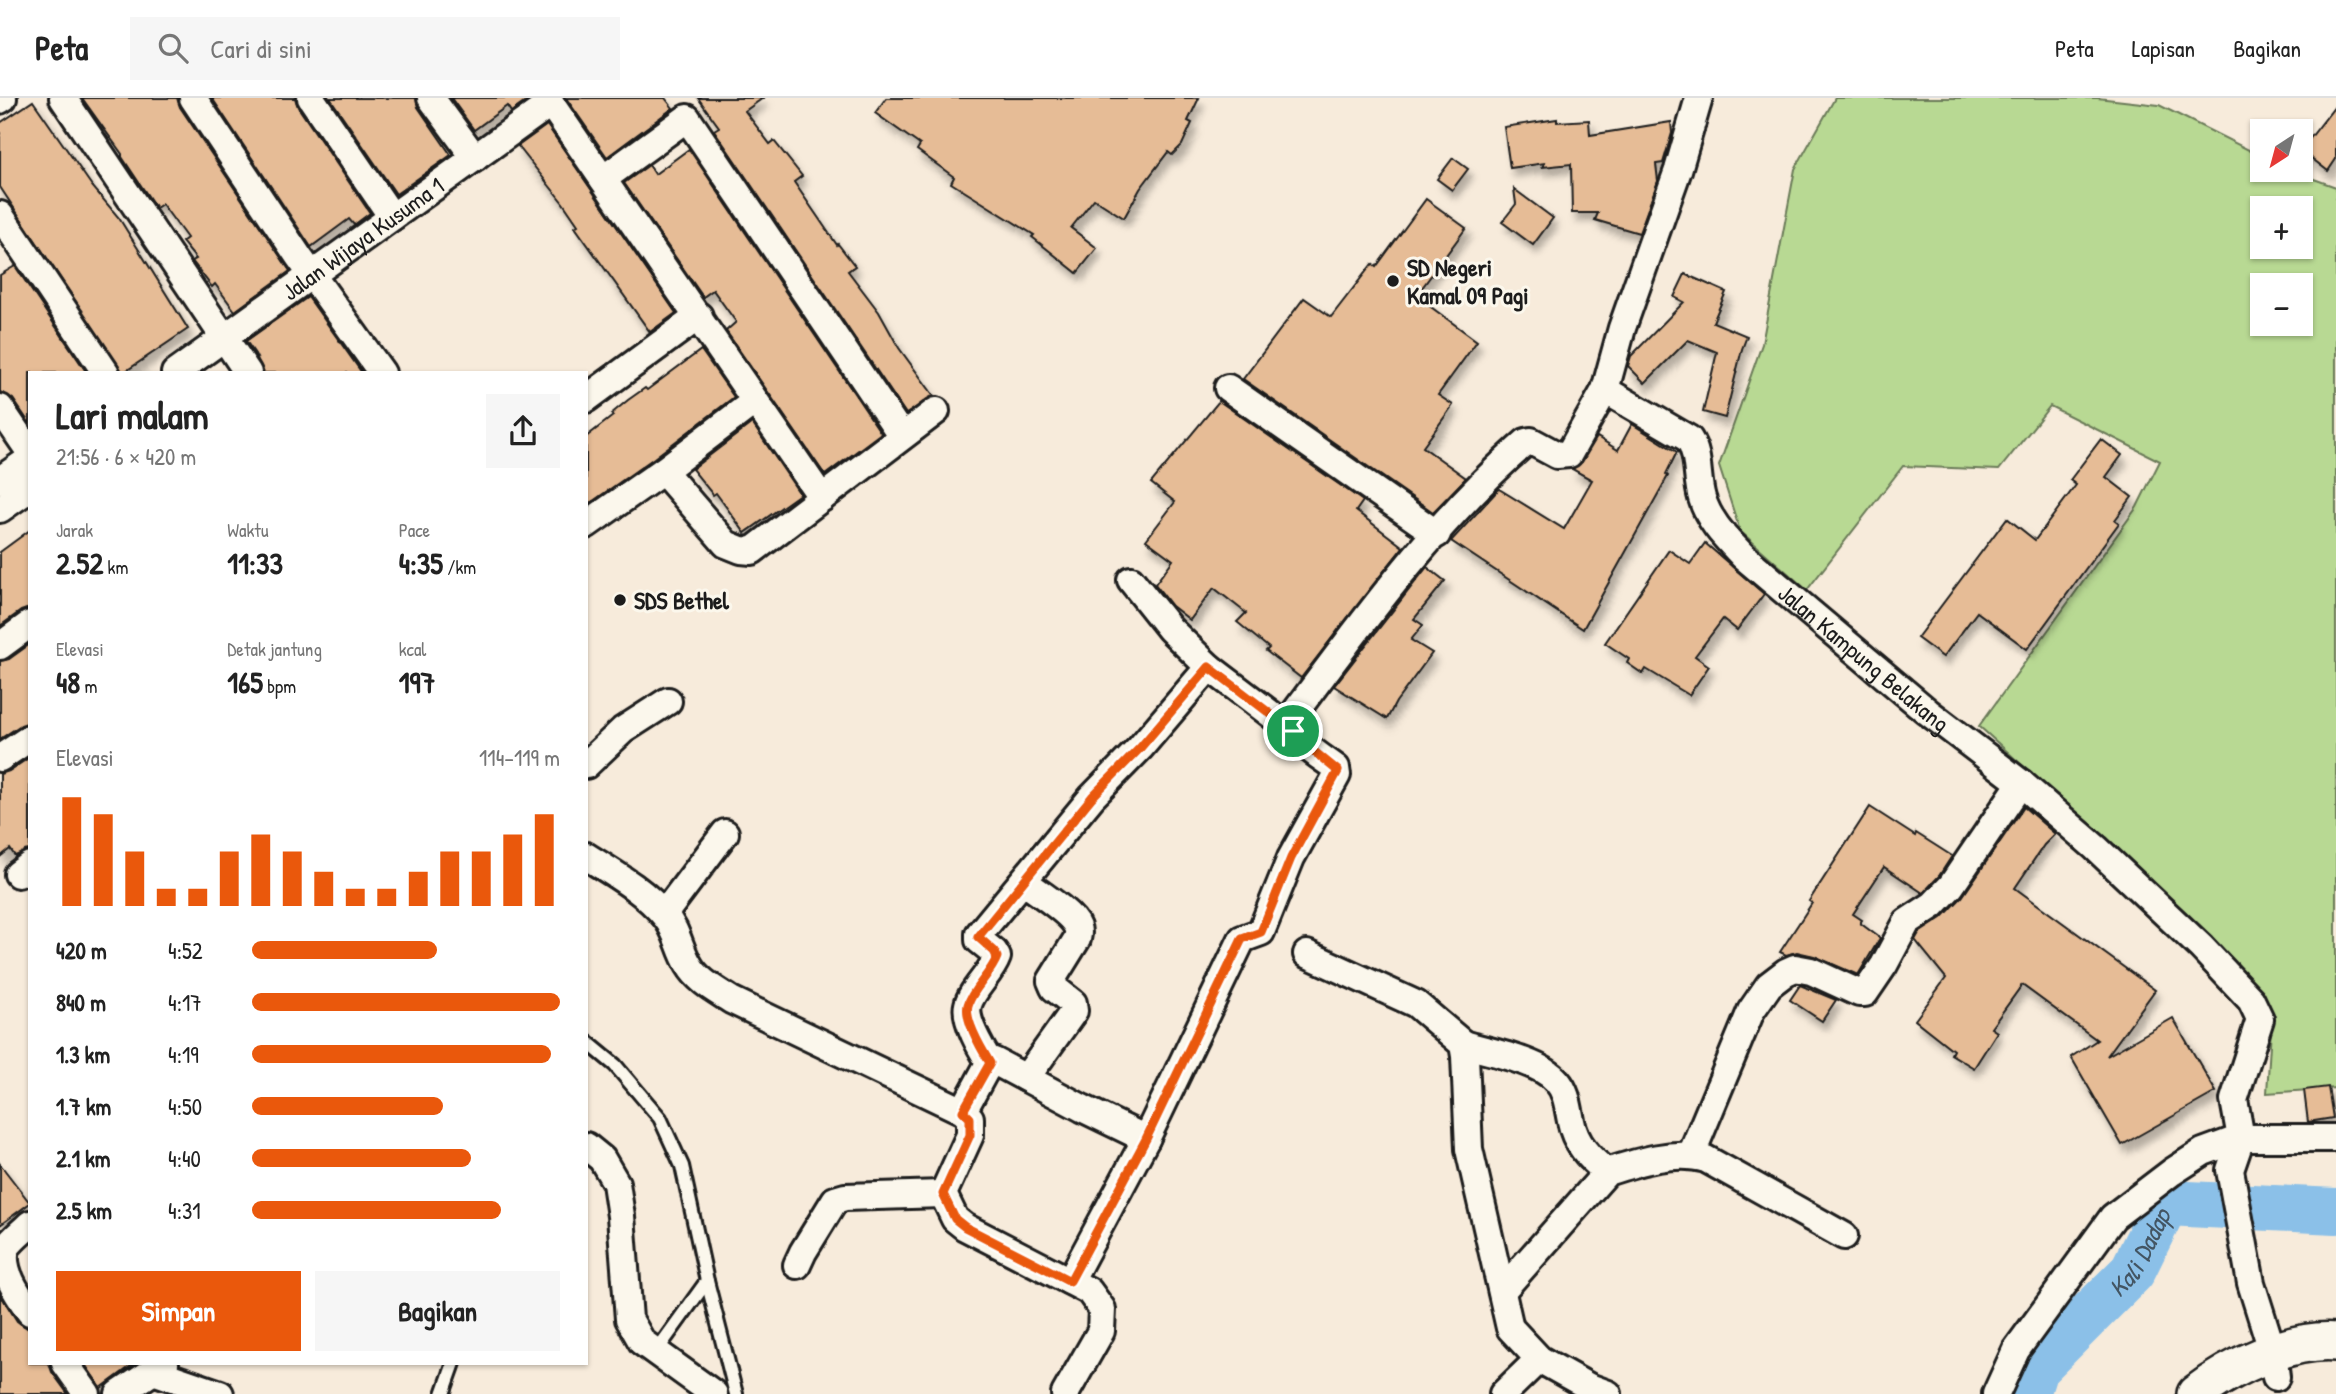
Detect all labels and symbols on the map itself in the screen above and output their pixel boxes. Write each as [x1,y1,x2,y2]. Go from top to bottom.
north arrow [2250,119,2314,182]
street label: Jalan Wijaya Kusuma 1 [275,169,450,307]
place label: SD Negeri Kamal 09 Pagi [1407,251,1529,312]
marker: SD Negeri Kamal 09 Pagi [1385,273,1401,289]
street label: Jalan Kampung Belakang [1772,577,1956,739]
place label: SDS Bethel [634,584,730,616]
marker: SDS Bethel [612,592,628,608]
pin [1263,701,1323,761]
water label: Kali Dadap [2100,1201,2180,1304]

